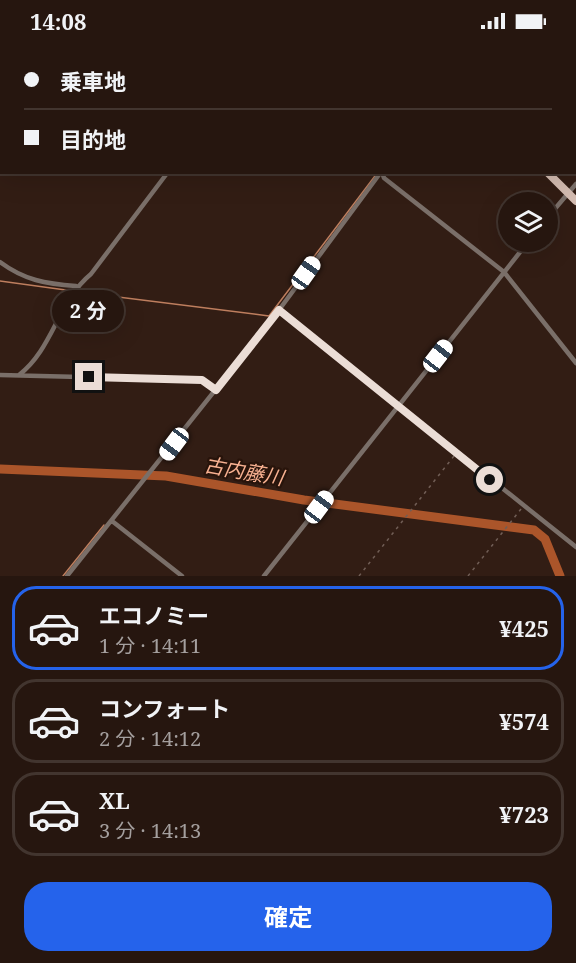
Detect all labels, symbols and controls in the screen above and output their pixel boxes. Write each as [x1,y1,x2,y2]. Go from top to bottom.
text: 14:08 [30,6,86,36]
text: 乗車地 [60,66,126,96]
text: 目的地 [60,124,126,154]
map controls [498,192,558,252]
button: layers [498,192,558,252]
car [288,253,324,293]
callout: 2 分 [53,290,125,332]
text: 2 分 [70,297,106,324]
car [420,336,456,376]
route end [75,363,102,390]
car [156,424,192,464]
water label: 古内藤川 [202,451,288,492]
route start [476,466,503,493]
car [301,487,337,527]
text: エコノミー [99,600,209,630]
icon: car [27,601,81,655]
text: ¥425 [499,613,549,643]
text: 1 分 · 14:11 [99,632,201,659]
text: コンフォート [99,693,230,723]
icon: car [27,694,81,748]
text: ¥574 [499,706,549,736]
text: 2 分 · 14:12 [99,725,201,752]
text: XL [99,785,130,815]
icon: car [27,787,81,841]
text: ¥723 [499,799,549,829]
text: 3 分 · 14:13 [99,817,201,844]
button: 確定 [24,882,552,951]

